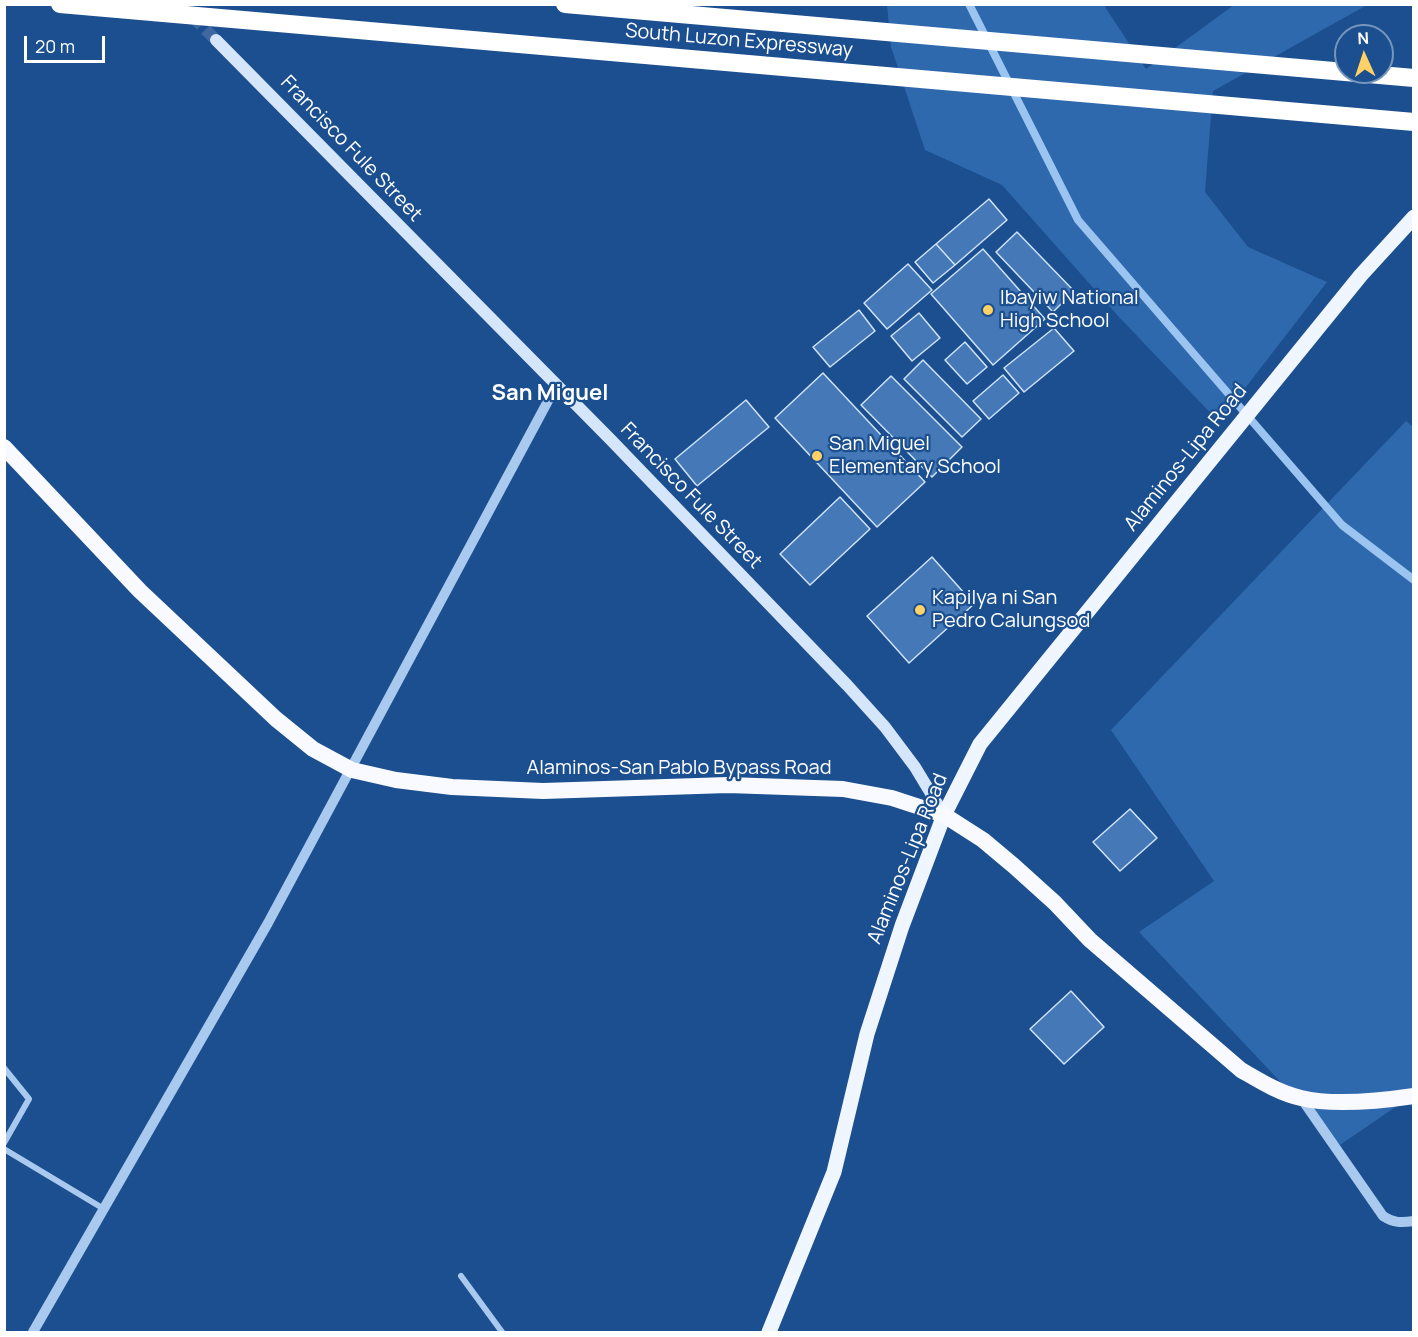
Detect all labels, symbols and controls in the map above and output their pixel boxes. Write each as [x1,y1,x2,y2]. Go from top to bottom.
street label: South Luzon Expressway [624,19,854,63]
scale bar [27,24,108,62]
north arrow [1334,24,1394,84]
text: N [1357,27,1369,49]
text: 20 m [35,34,75,58]
street label: Francisco Fule Street [275,71,427,227]
place label: Ibayiw National High School [1000,286,1139,333]
marker: Ibayiw National High School [981,303,995,317]
street label: Alaminos-Lipa Road [1119,380,1253,536]
district label: San Miguel [491,381,609,407]
street label: Francisco Fule Street [615,418,767,574]
place label: San Miguel Elementary School [829,432,1001,479]
marker: San Miguel Elementary School [810,449,824,463]
place label: Kapilya ni San Pedro Calungsod [932,586,1090,633]
marker: Kapilya ni San Pedro Calungsod [913,603,927,617]
street label: Alaminos-San Pablo Bypass Road [526,756,832,780]
street label: Alaminos-Lipa Road [863,770,953,948]

